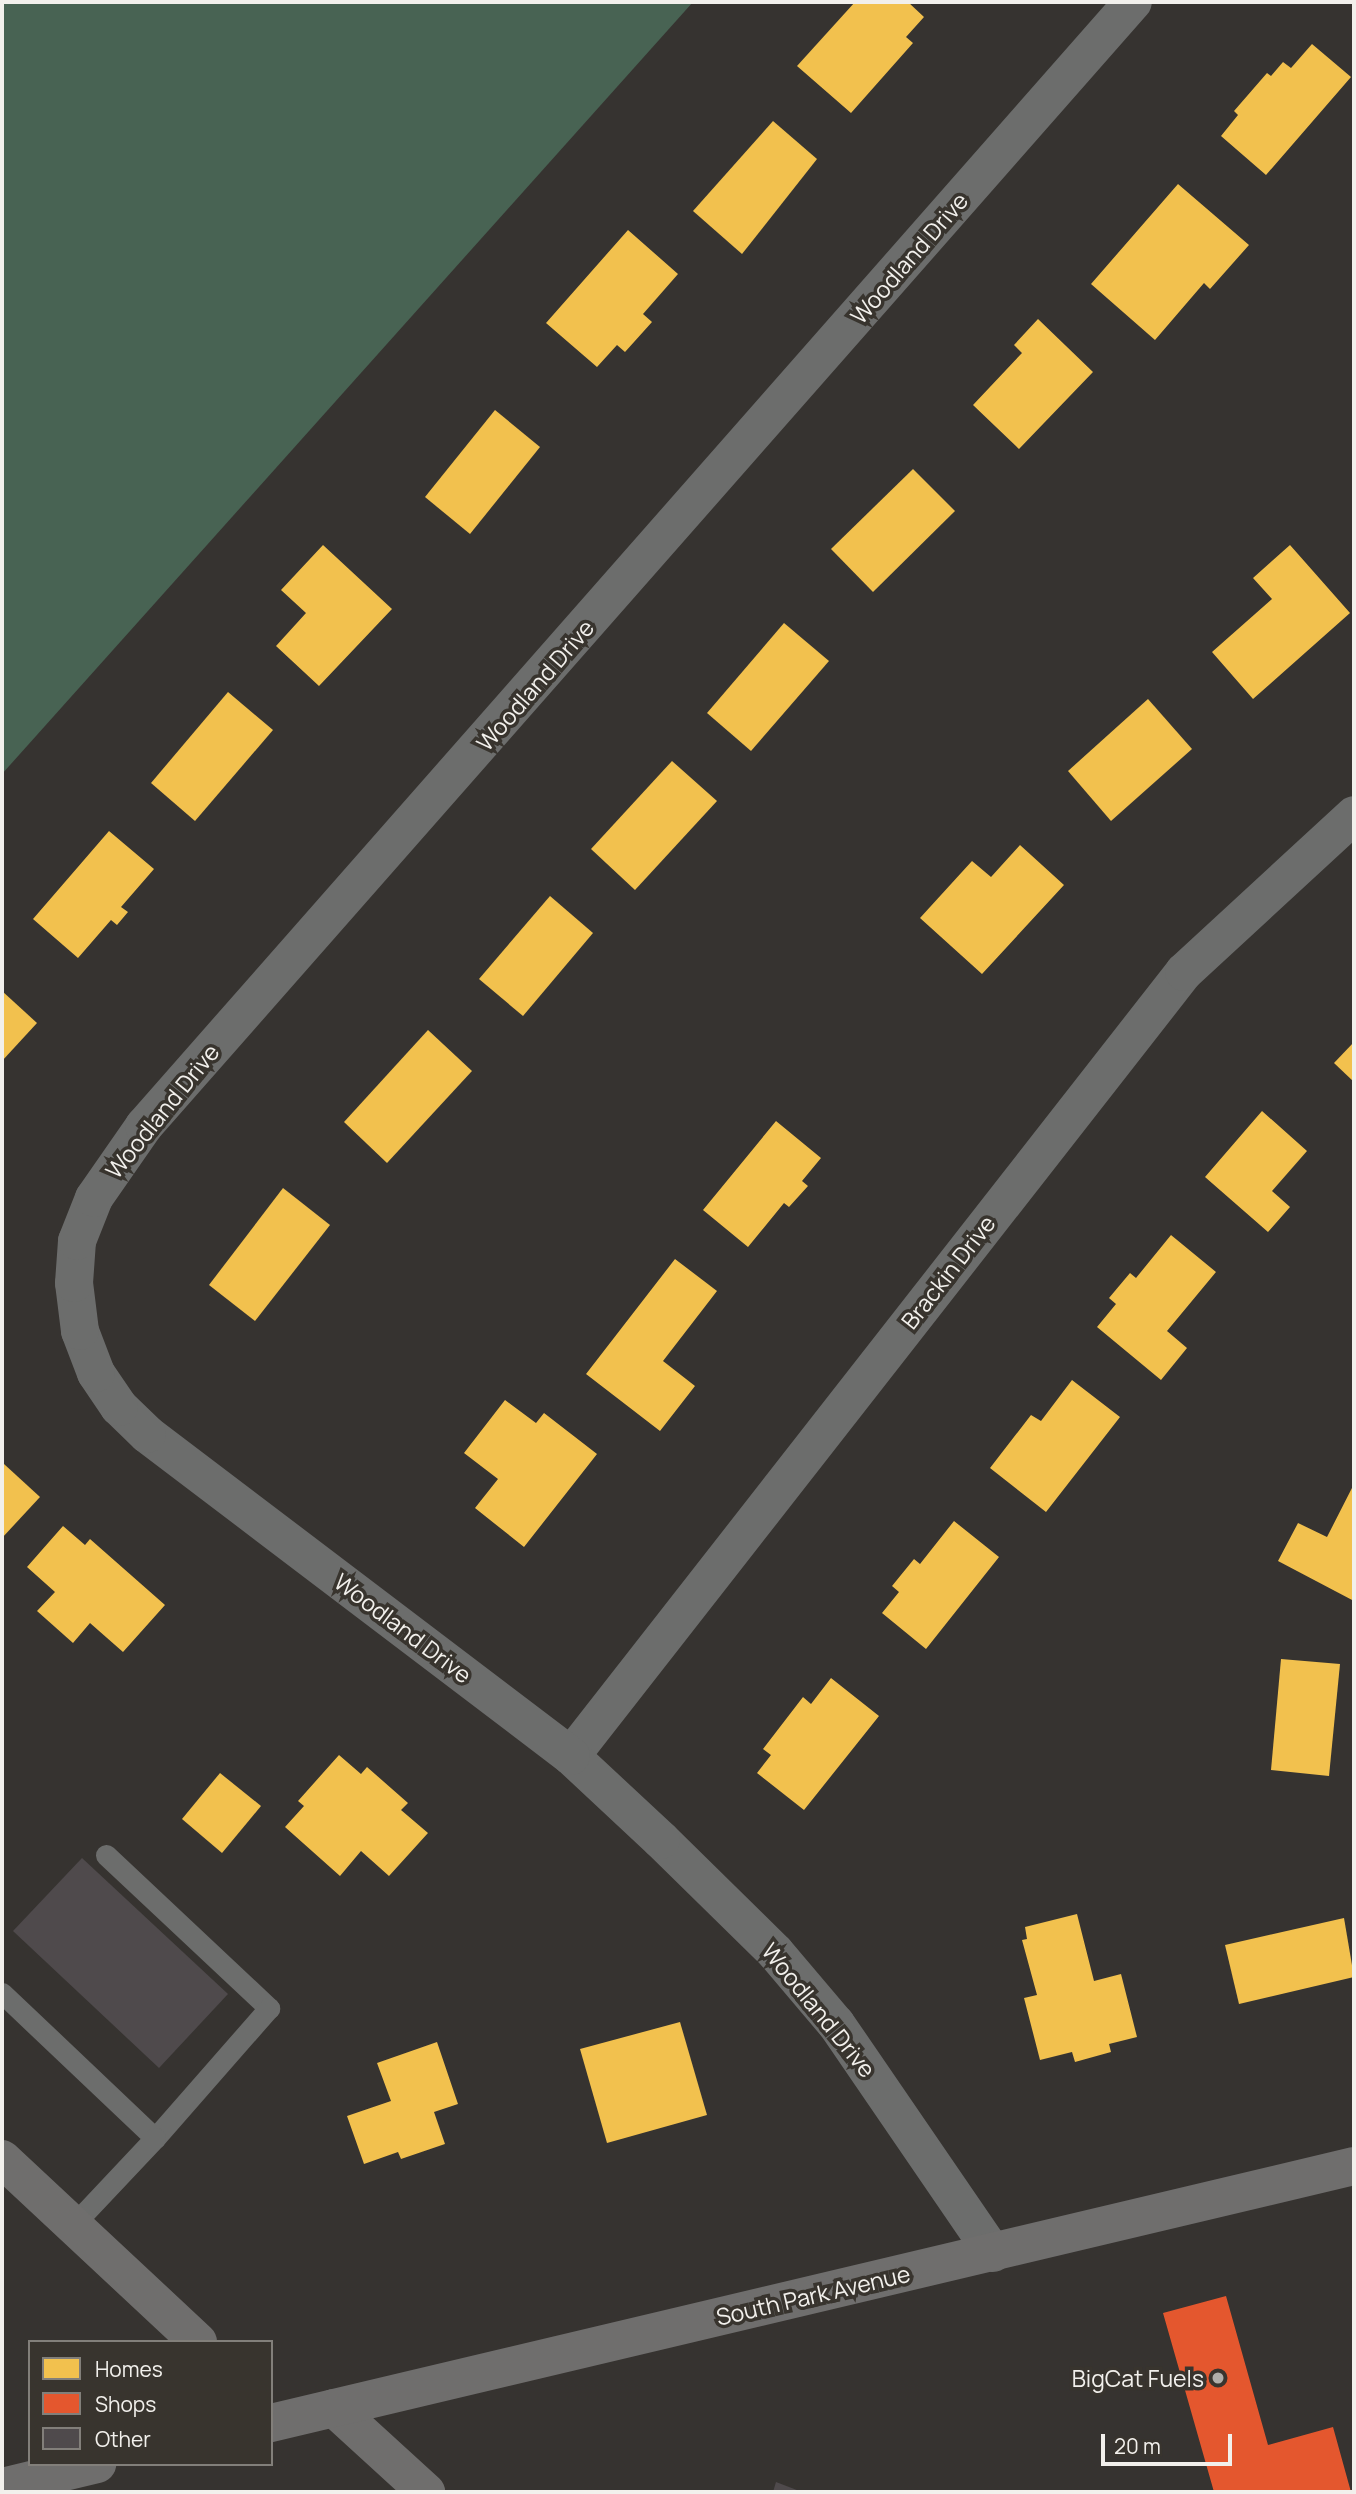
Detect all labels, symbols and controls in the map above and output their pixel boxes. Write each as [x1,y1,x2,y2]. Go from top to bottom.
street label: Woodland Drive [845,187,973,329]
street label: Woodland Drive [471,614,599,756]
street label: Woodland Drive [99,1038,225,1184]
street label: Brackin Drive [895,1210,1001,1334]
street label: Woodland Drive [329,1567,477,1689]
street label: Woodland Drive [756,1937,882,2083]
street label: South Park Avenue [713,2259,913,2331]
legend [28,2340,273,2466]
text: Homes [95,2355,163,2383]
place label: BigCat Fuels [1072,2364,1204,2392]
marker: BigCat Fuels [1210,2370,1226,2386]
text: Shops [95,2390,156,2418]
scale bar [1104,2420,1235,2464]
text: Other [95,2425,151,2453]
text: 20 m [1114,2432,1161,2460]

